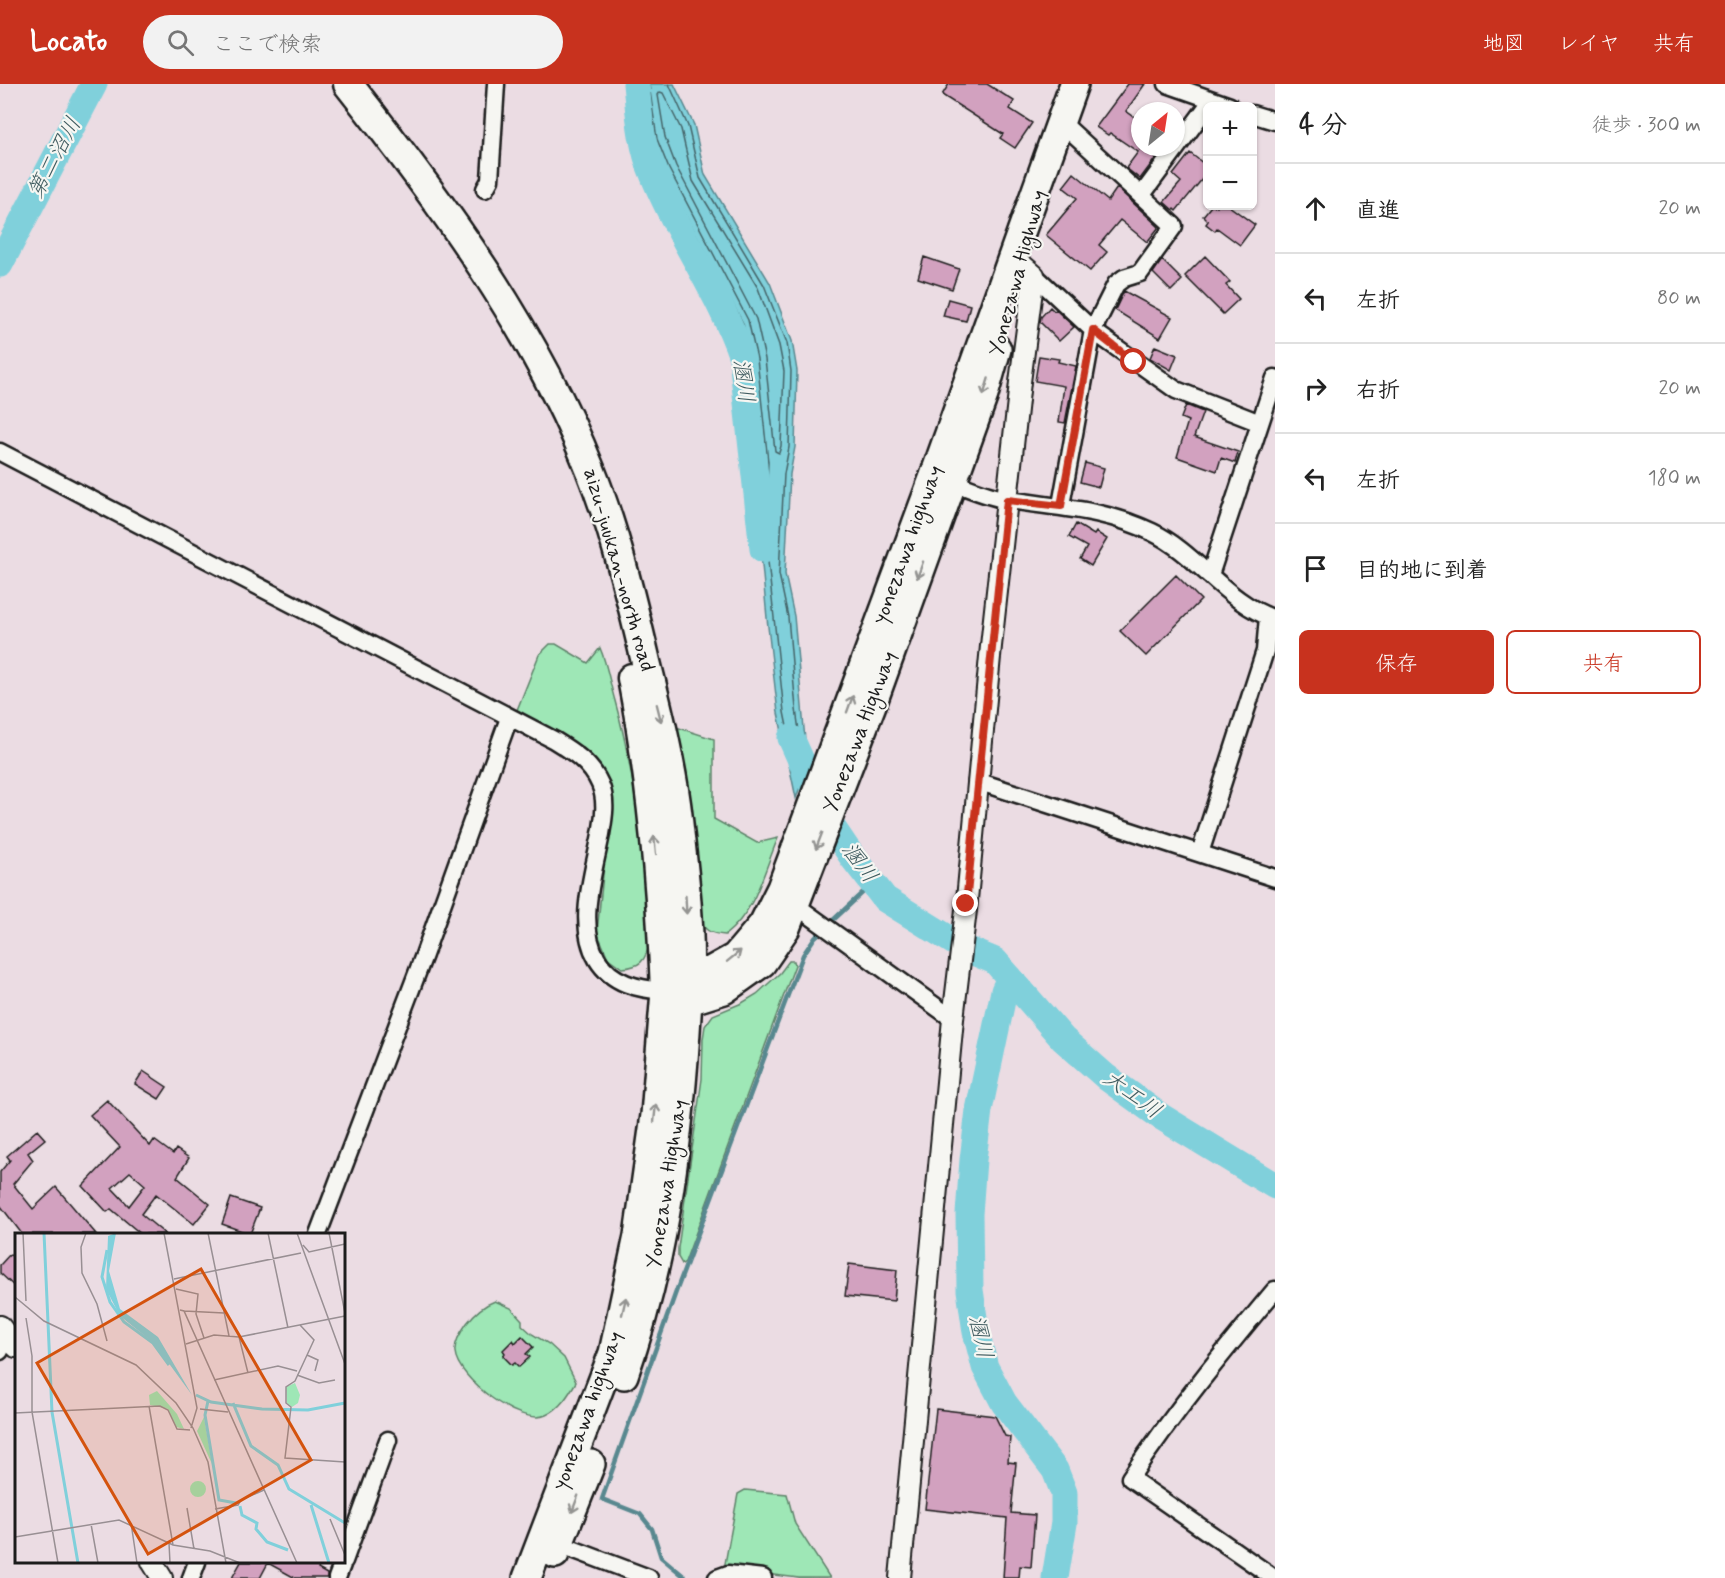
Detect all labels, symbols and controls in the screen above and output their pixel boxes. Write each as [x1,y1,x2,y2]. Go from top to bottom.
search box [143,15,563,69]
text: Locato [30,24,107,61]
icon: search [164,26,197,59]
text: 地図 [1483,30,1525,58]
text: レイヤ [1558,30,1620,58]
text: 共有 [1653,30,1695,58]
text: ここで検索 [212,31,322,59]
north arrow [1131,102,1185,156]
map controls [1203,102,1257,210]
button: + [1203,102,1257,156]
text: 4 分 [1299,109,1347,143]
text: 徒歩 · 300 m [1592,112,1701,139]
water label: 第二沼川 [22,113,88,203]
button: − [1203,156,1257,210]
street label: Yonezawa Highway [982,187,1055,359]
icon: ahead [1299,192,1332,225]
text: 20 m [1658,195,1701,222]
text: 直進 [1356,197,1400,225]
icon: left [1299,282,1332,315]
text: 80 m [1657,285,1701,312]
text: 左折 [1356,287,1400,315]
route start [1120,348,1146,374]
water label: 溷川 [726,357,760,405]
icon: right [1299,372,1332,405]
text: 20 m [1658,375,1701,402]
one-way arrow [980,377,991,396]
text: 右折 [1356,377,1400,405]
street label: yonezawa highway [866,461,951,629]
icon: left [1299,462,1332,495]
street label: aizu-juukan-north road [577,465,661,675]
text: 180 m [1648,465,1701,492]
text: 左折 [1356,467,1400,495]
icon: arrive [1299,552,1332,585]
text: 目的地に到着 [1356,557,1488,585]
one-way arrow [914,560,925,579]
button: 保存 [1299,630,1494,694]
button: 共有 [1506,630,1701,694]
street label: Yonezawa Highway [816,647,905,817]
one-way arrow [845,695,856,714]
one-way arrow [654,703,665,722]
one-way arrow [813,831,824,850]
one-way arrow [649,836,660,855]
water label: 溷川 [835,837,883,889]
route end [952,890,978,916]
one-way arrow [681,895,692,915]
one-way arrow [726,950,742,963]
water label: 大工川 [1097,1064,1167,1126]
street label: Yonezawa Highway [640,1098,695,1271]
one-way arrow [650,1104,661,1124]
inset map [15,1233,345,1563]
one-way arrow [618,1296,630,1315]
water label: 溷川 [962,1313,998,1361]
street label: yonezawa highway [546,1327,631,1495]
one-way arrow [569,1494,580,1513]

